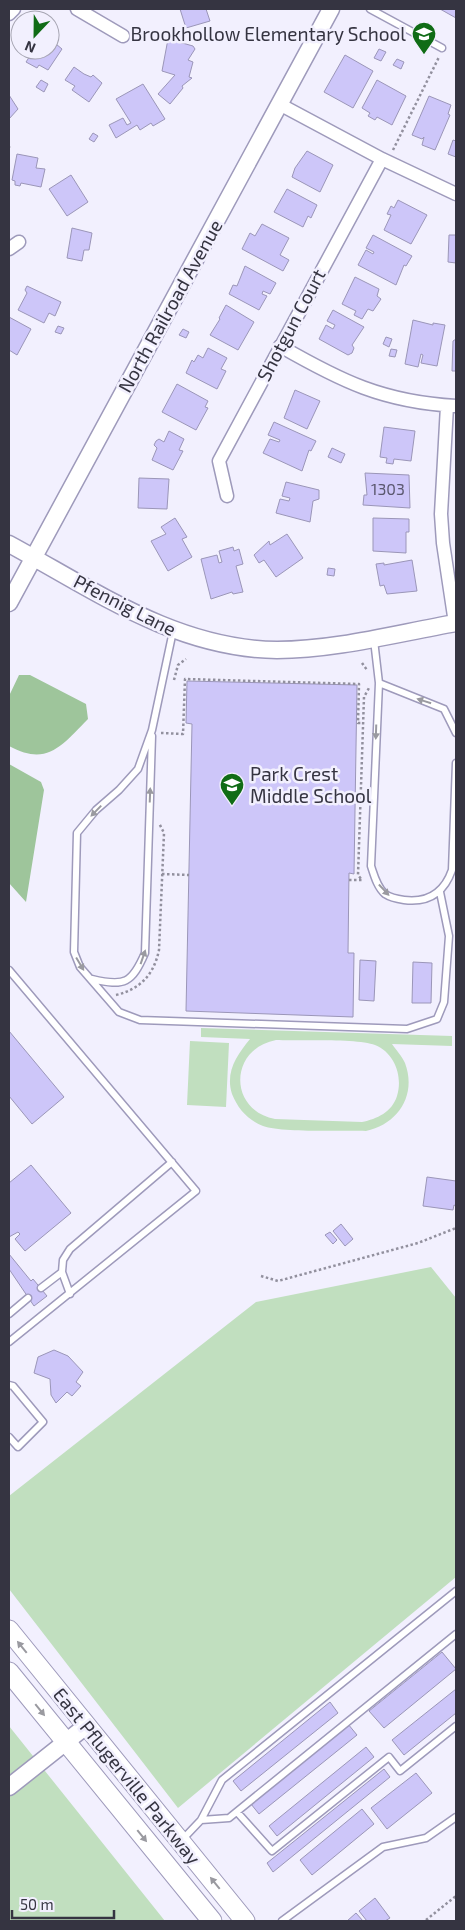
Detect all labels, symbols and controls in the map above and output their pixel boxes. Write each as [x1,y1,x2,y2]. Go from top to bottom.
north arrow [10,10,60,60]
school or university icon: Brookhollow Elementary School [411,21,437,55]
place label: Brookhollow Elementary School [130,22,406,45]
text: N [22,38,38,57]
street label: North Railroad Avenue [113,215,227,396]
street label: Shotgun Court [251,265,330,385]
house number: 1303 [371,479,405,498]
street label: Pfennig Lane [70,569,180,640]
one-way arrow [417,697,432,705]
one-way arrow [372,724,380,740]
place label: Park Crest Middle School [250,762,372,807]
school or university icon: Park Crest Middle School [219,772,245,806]
one-way arrow [147,787,155,803]
one-way arrow [90,805,102,817]
one-way arrow [378,884,390,896]
one-way arrow [139,949,147,964]
one-way arrow [76,958,85,971]
one-way arrow [17,1641,28,1654]
street label: East Pflugerville Parkway [49,1683,206,1869]
one-way arrow [34,1703,45,1716]
one-way arrow [137,1829,148,1842]
one-way arrow [209,1877,220,1890]
scale bar [12,1888,115,1920]
text: 50 m [20,1895,54,1913]

